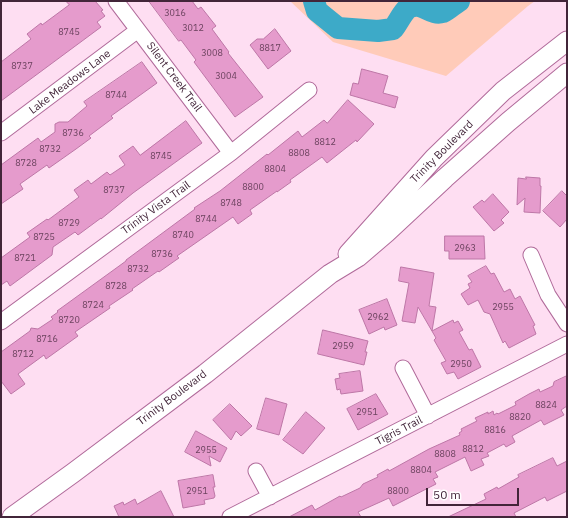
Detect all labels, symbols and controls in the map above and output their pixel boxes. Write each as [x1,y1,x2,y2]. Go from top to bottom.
house number: 3016 [164,8,186,18]
house number: 3012 [182,23,204,33]
house number: 8745 [58,27,80,37]
street label: Silent Creek Trail [144,40,204,114]
house number: 8817 [259,43,281,53]
street label: Lake Meadows Lane [26,47,114,117]
house number: 3008 [201,48,223,58]
house number: 8737 [11,61,33,71]
house number: 3004 [215,71,237,81]
house number: 8744 [105,90,127,100]
street label: Trinity Boulevard [408,118,476,186]
house number: 8736 [62,128,84,138]
house number: 8812 [314,137,336,147]
house number: 8732 [39,144,61,154]
house number: 8808 [288,148,310,158]
house number: 8745 [150,151,172,161]
house number: 8728 [15,158,37,168]
house number: 8804 [264,164,286,174]
street label: Trinity Vista Trail [119,179,193,237]
house number: 8800 [242,182,264,192]
house number: 8737 [103,185,125,195]
house number: 8748 [220,198,242,208]
house number: 8744 [195,214,217,224]
house number: 8729 [58,218,80,228]
house number: 8740 [172,230,194,240]
house number: 8725 [33,232,55,242]
house number: 2963 [454,243,476,253]
house number: 8736 [151,249,173,259]
house number: 8721 [14,253,36,263]
house number: 8732 [127,264,149,274]
house number: 8728 [105,281,127,291]
house number: 8724 [82,300,104,310]
house number: 2955 [492,302,514,312]
house number: 2962 [367,312,389,322]
house number: 8720 [58,315,80,325]
house number: 8716 [36,334,58,344]
house number: 2959 [332,341,354,351]
house number: 8712 [12,349,34,359]
house number: 2950 [450,359,472,369]
street label: Trinity Boulevard [135,368,209,428]
house number: 8824 [535,400,557,410]
house number: 2951 [356,407,378,417]
house number: 8820 [509,412,531,422]
street label: Tigris Trail [373,414,425,448]
house number: 8816 [484,425,506,435]
house number: 8812 [462,444,484,454]
house number: 2955 [195,445,217,455]
house number: 8808 [434,449,456,459]
house number: 8804 [410,465,432,475]
scale bar [428,480,521,506]
house number: 2951 [186,486,208,496]
house number: 8800 [387,486,409,496]
text: 50 m [433,487,461,502]

